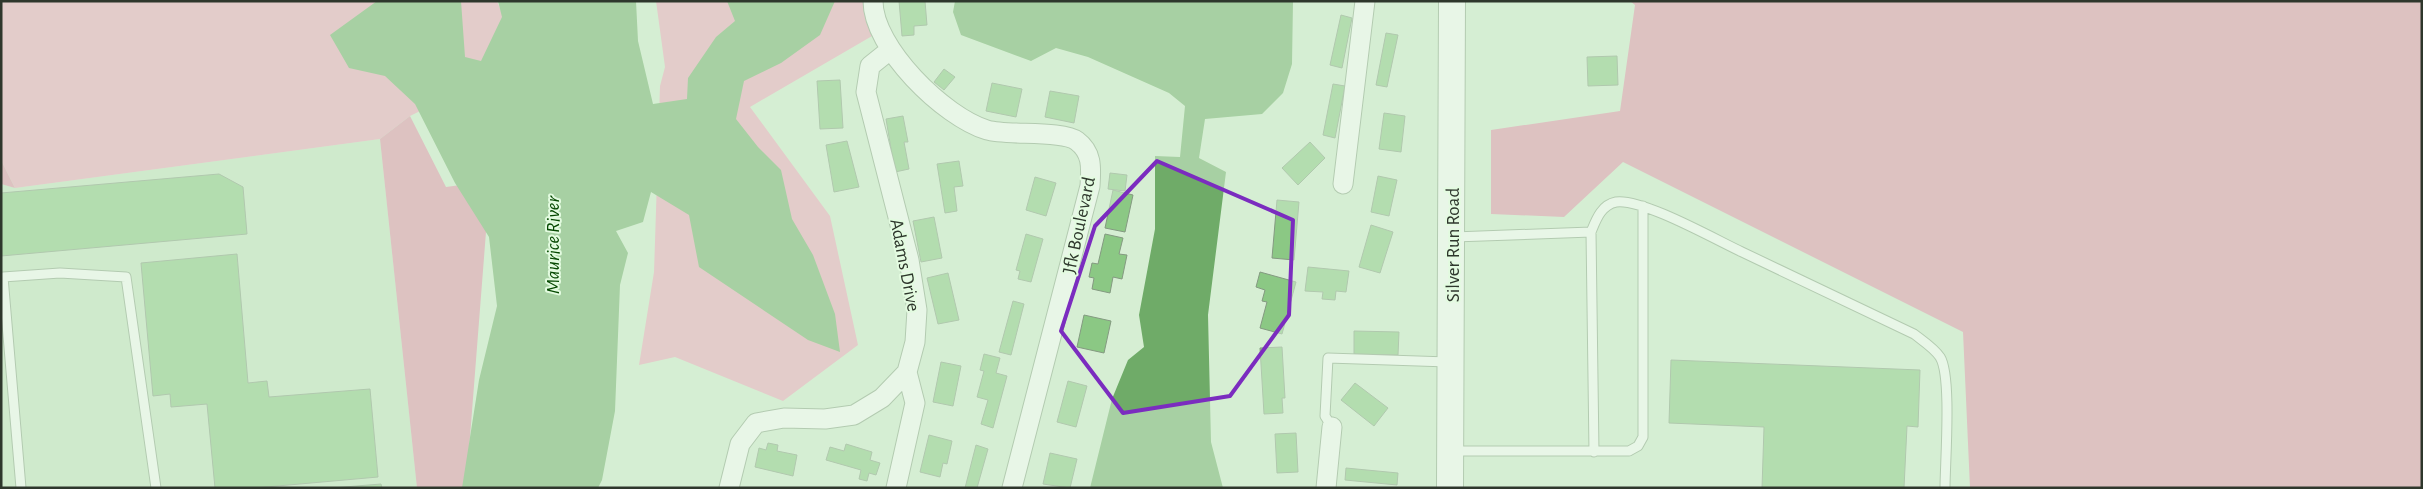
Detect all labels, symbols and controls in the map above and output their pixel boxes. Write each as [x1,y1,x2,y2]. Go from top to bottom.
street label: Jfk Boulevard [1060,175,1099,275]
street label: Silver Run Road [1444,188,1463,302]
water label: Maurice River [543,196,563,294]
street label: Adams Drive [886,217,923,313]

